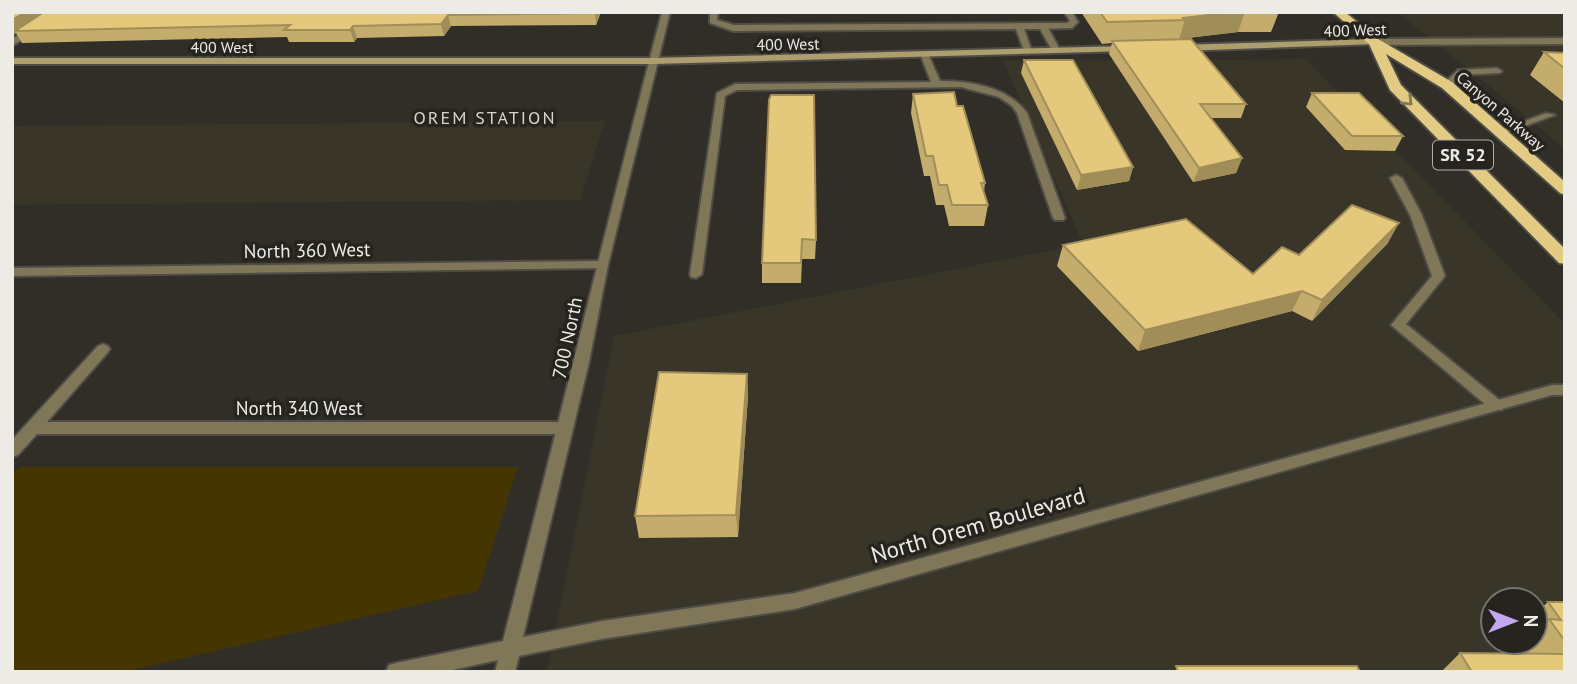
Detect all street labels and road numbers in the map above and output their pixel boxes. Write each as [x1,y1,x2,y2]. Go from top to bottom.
street label: 400 West [1323,19,1387,41]
street label: 400 West [756,33,820,55]
street label: 400 West [191,37,254,57]
street label: Canyon Parkway [1453,67,1550,155]
road number: SR 52 [1433,140,1493,170]
street label: North 360 West [243,237,371,263]
street label: 700 North [547,295,587,381]
street label: North 340 West [236,396,363,420]
street label: North Orem Boulevard [867,480,1088,569]

